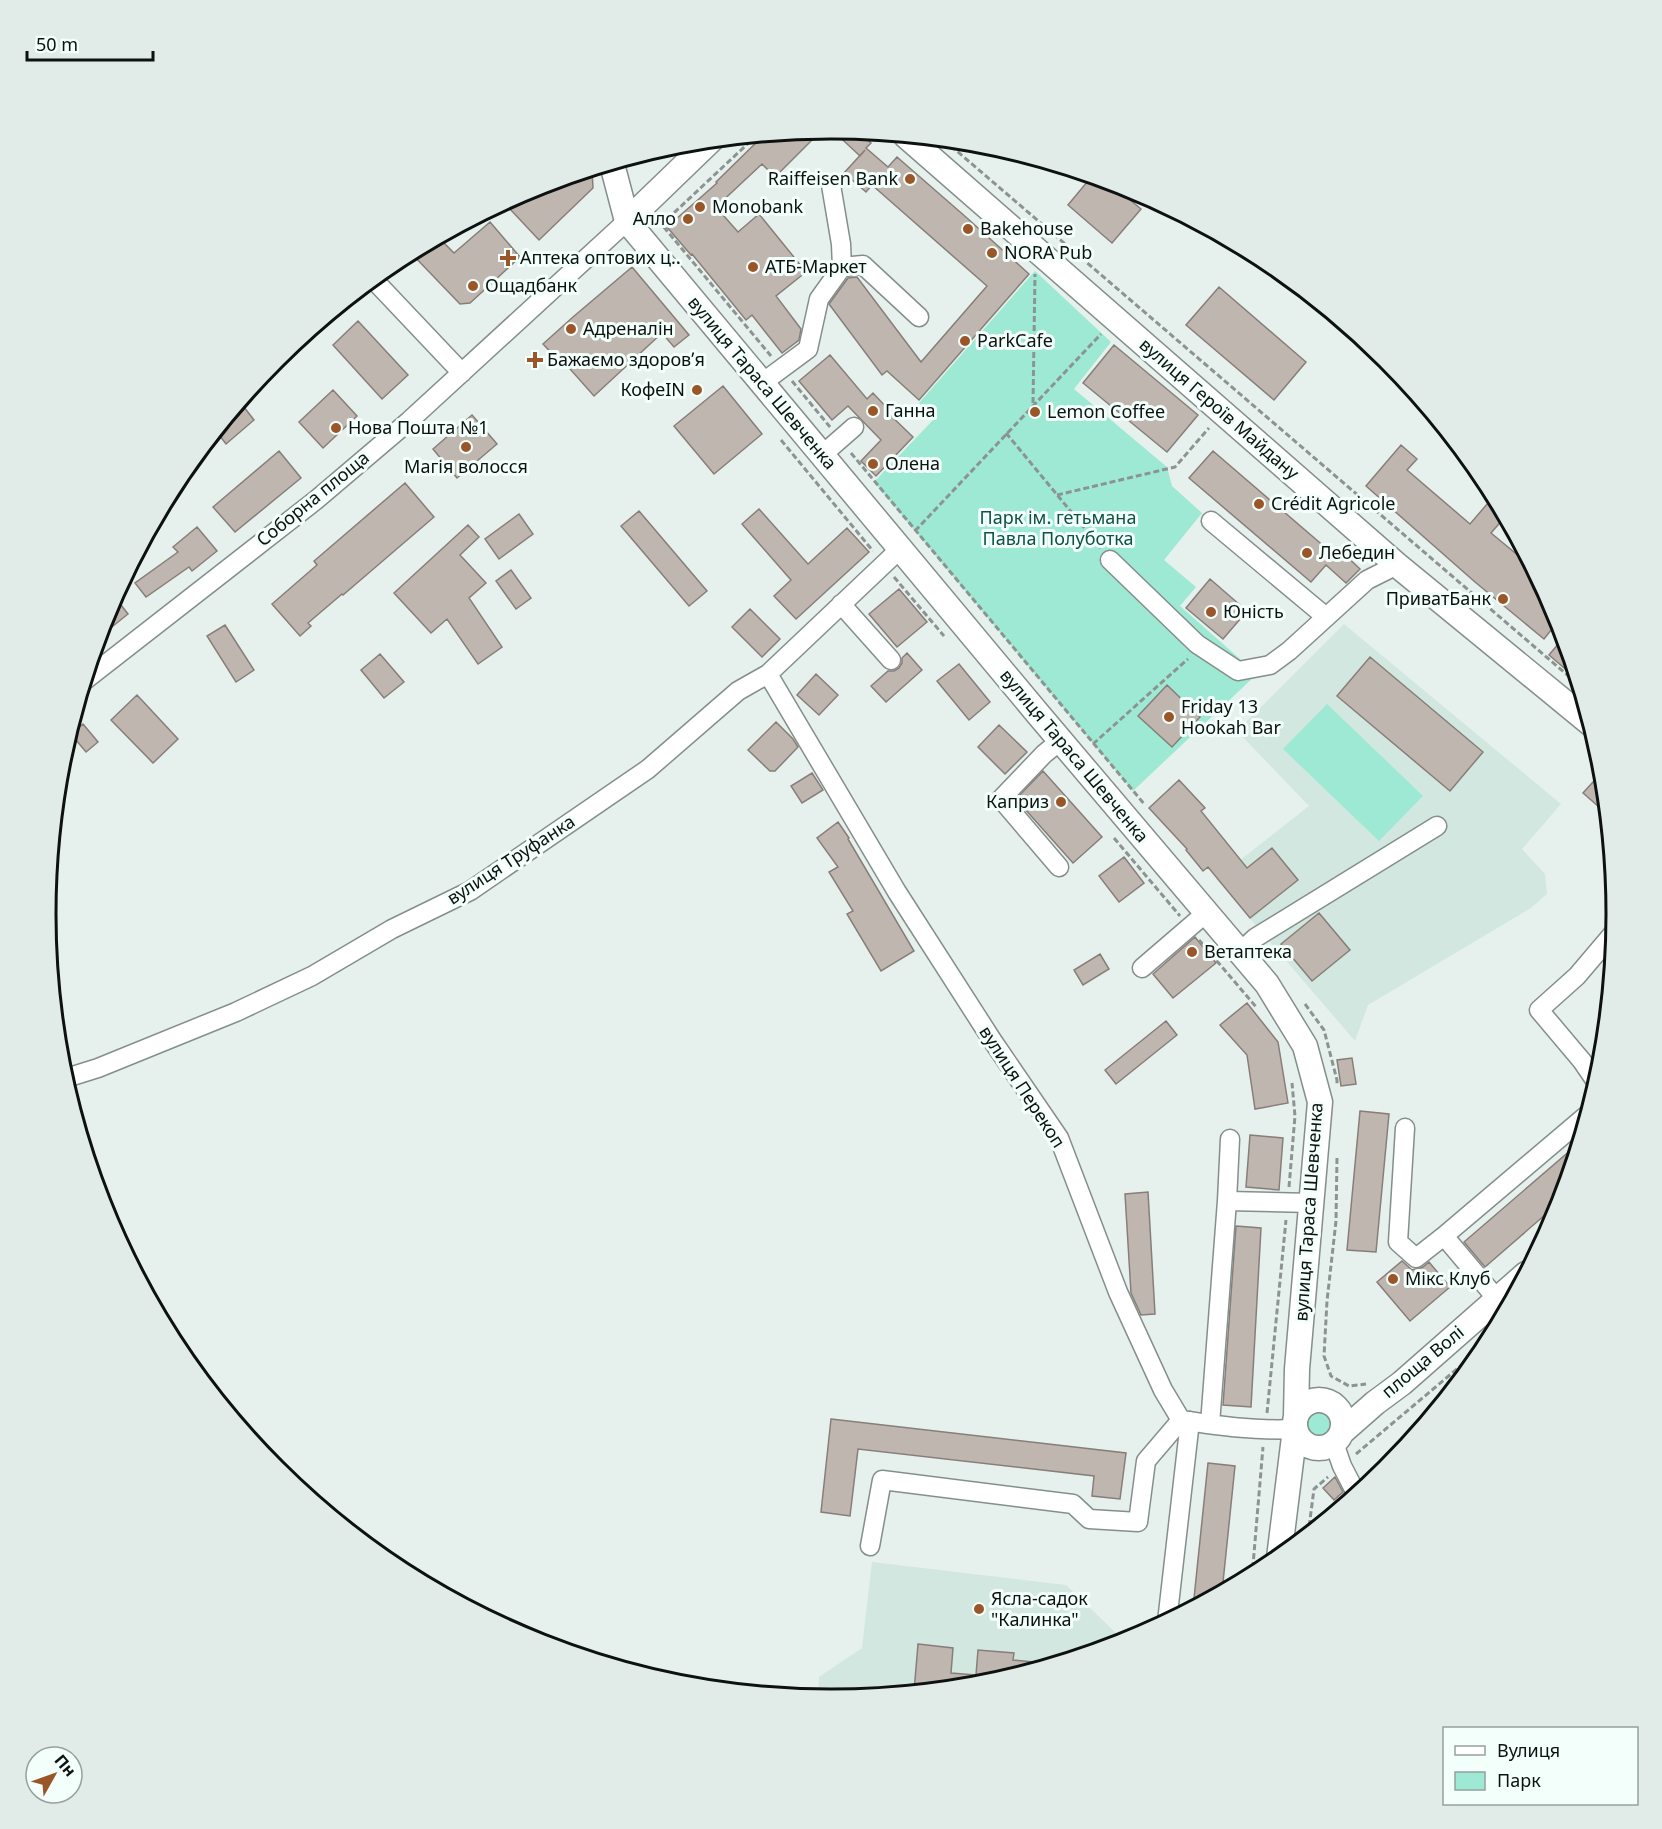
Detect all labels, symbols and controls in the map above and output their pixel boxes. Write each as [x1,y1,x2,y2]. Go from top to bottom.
scale bar [27,24,153,62]
text: 50 m [36,32,78,56]
place label: Raiffeisen Bank [768,166,898,190]
marker: Raiffeisen Bank [903,172,917,186]
place label: Monobank [712,194,804,218]
marker: Monobank [693,200,707,214]
place label: Алло [633,206,676,230]
marker: Алло [681,212,695,226]
place label: Bakehouse [980,216,1073,240]
marker: Bakehouse [961,222,975,236]
place label: NORA Pub [1004,240,1092,264]
place label: Аптека оптових ц‥ [520,245,681,269]
marker: NORA Pub [985,246,999,260]
marker: Аптека оптових ц‥ [501,251,515,265]
place label: АТБ-Маркет [765,254,867,278]
marker: АТБ-Маркет [746,260,760,274]
place label: Ощадбанк [485,273,578,297]
marker: Ощадбанк [466,279,480,293]
street label: вулиця Тараса Шевченка [683,291,842,474]
place label: Адреналін [583,316,674,340]
marker: Адреналін [564,322,578,336]
place label: ParkCafe [977,328,1053,352]
street label: вулиця Героїв Майдану [1135,332,1305,485]
marker: ParkCafe [958,334,972,348]
place label: Бажаємо здоровʼя [547,347,705,371]
marker: Бажаємо здоровʼя [528,353,542,367]
place label: КофеIN [620,377,685,401]
marker: КофеIN [690,383,704,397]
place label: Ганна [885,398,936,422]
place label: Lemon Coffee [1047,399,1165,423]
marker: Ганна [866,404,880,418]
marker: Lemon Coffee [1028,405,1042,419]
place label: Нова Пошта №1 [348,415,489,439]
marker: Нова Пошта №1 [329,421,343,435]
marker: Магія волосся [459,440,473,454]
street label: Соборна площа [251,445,374,551]
place label: Олена [885,451,940,475]
place label: Магія волосся [404,454,528,478]
marker: Олена [866,457,880,471]
place label: Crédit Agricole [1271,491,1395,515]
marker: Crédit Agricole [1252,497,1266,511]
park label: Парк ім. гетьмана Павла Полуботка [980,505,1136,550]
place label: Лебедин [1319,540,1395,564]
marker: Лебедин [1300,546,1314,560]
place label: ПриватБанк [1386,586,1491,610]
marker: ПриватБанк [1496,592,1510,606]
place label: Юність [1223,599,1284,623]
marker: Юність [1204,605,1218,619]
street label: вулиця Тараса Шевченка [995,664,1154,847]
place label: Friday 13 Hookah Bar [1181,694,1281,739]
marker: Friday 13 Hookah Bar [1162,710,1176,724]
place label: Каприз [986,789,1049,813]
marker: Каприз [1054,795,1068,809]
street label: вулиця Труфанка [442,809,579,910]
place label: Ветаптека [1204,939,1292,963]
marker: Ветаптека [1185,945,1199,959]
street label: вулиця Перекоп [974,1021,1071,1152]
street label: вулиця Тараса Шевченка [1288,1102,1328,1322]
place label: Мікс Клуб [1405,1266,1490,1290]
marker: Мікс Клуб [1386,1272,1400,1286]
street label: площа Волі [1376,1320,1469,1403]
place label: Ясла-садок "Калинка" [991,1586,1088,1631]
marker: Ясла-садок "Калинка" [972,1602,986,1616]
legend [1443,1727,1638,1805]
text: Вулиця [1497,1738,1560,1762]
north arrow [24,1745,84,1805]
text: Пн [50,1750,81,1781]
text: Парк [1497,1768,1541,1792]

